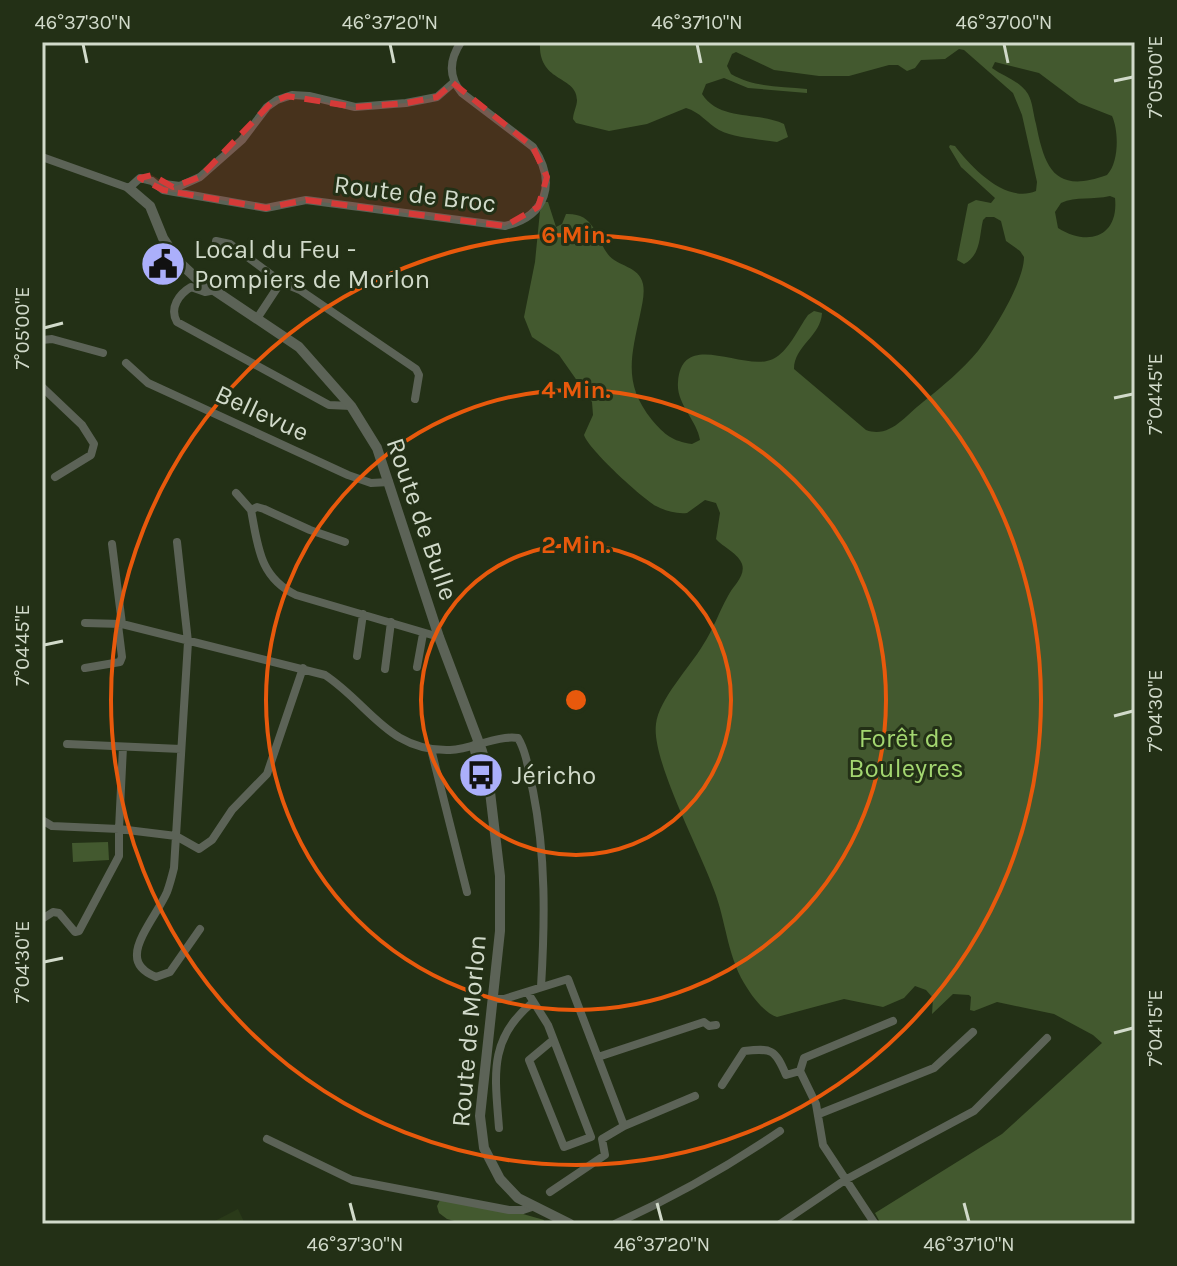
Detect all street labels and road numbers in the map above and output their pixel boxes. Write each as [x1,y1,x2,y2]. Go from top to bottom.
street label: Route de Broc [332,169,498,219]
street label: Bellevue [210,378,314,448]
street label: Route de Bulle [380,434,464,604]
street label: Route de Morlon [445,934,493,1128]

